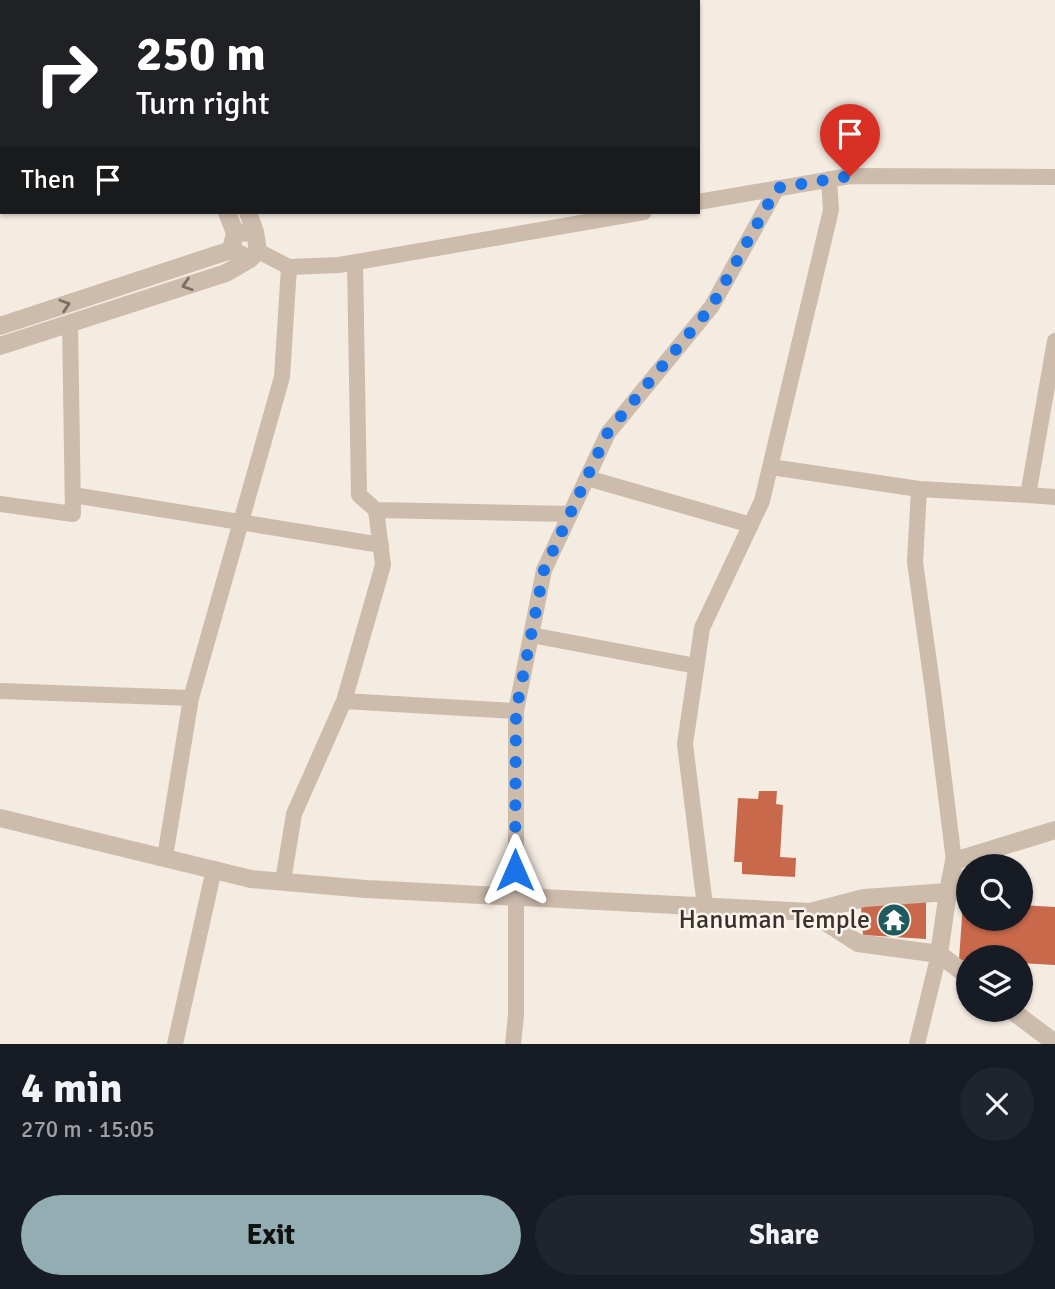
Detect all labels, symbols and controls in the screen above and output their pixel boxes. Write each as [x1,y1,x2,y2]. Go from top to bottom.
text: 250 m [136,24,266,84]
icon: right [21,28,112,119]
text: Turn right [136,84,269,123]
pin [820,104,880,176]
icon: arrive [831,115,869,153]
icon: arrive [89,161,127,199]
text: Then [21,164,75,196]
one-way arrow [181,277,193,292]
one-way arrow [58,299,71,313]
position arrow [478,833,552,907]
map controls [956,854,1033,1022]
button: search [956,854,1033,931]
temple icon: Hanuman Temple [875,901,913,939]
place label: Hanuman Temple [679,904,870,936]
button: layers [956,945,1033,1022]
text: 4 min [21,1063,122,1114]
button: close [960,1067,1034,1141]
text: 270 m · 15:05 [21,1115,155,1144]
button: Exit [21,1195,521,1275]
button: Share [535,1195,1034,1275]

